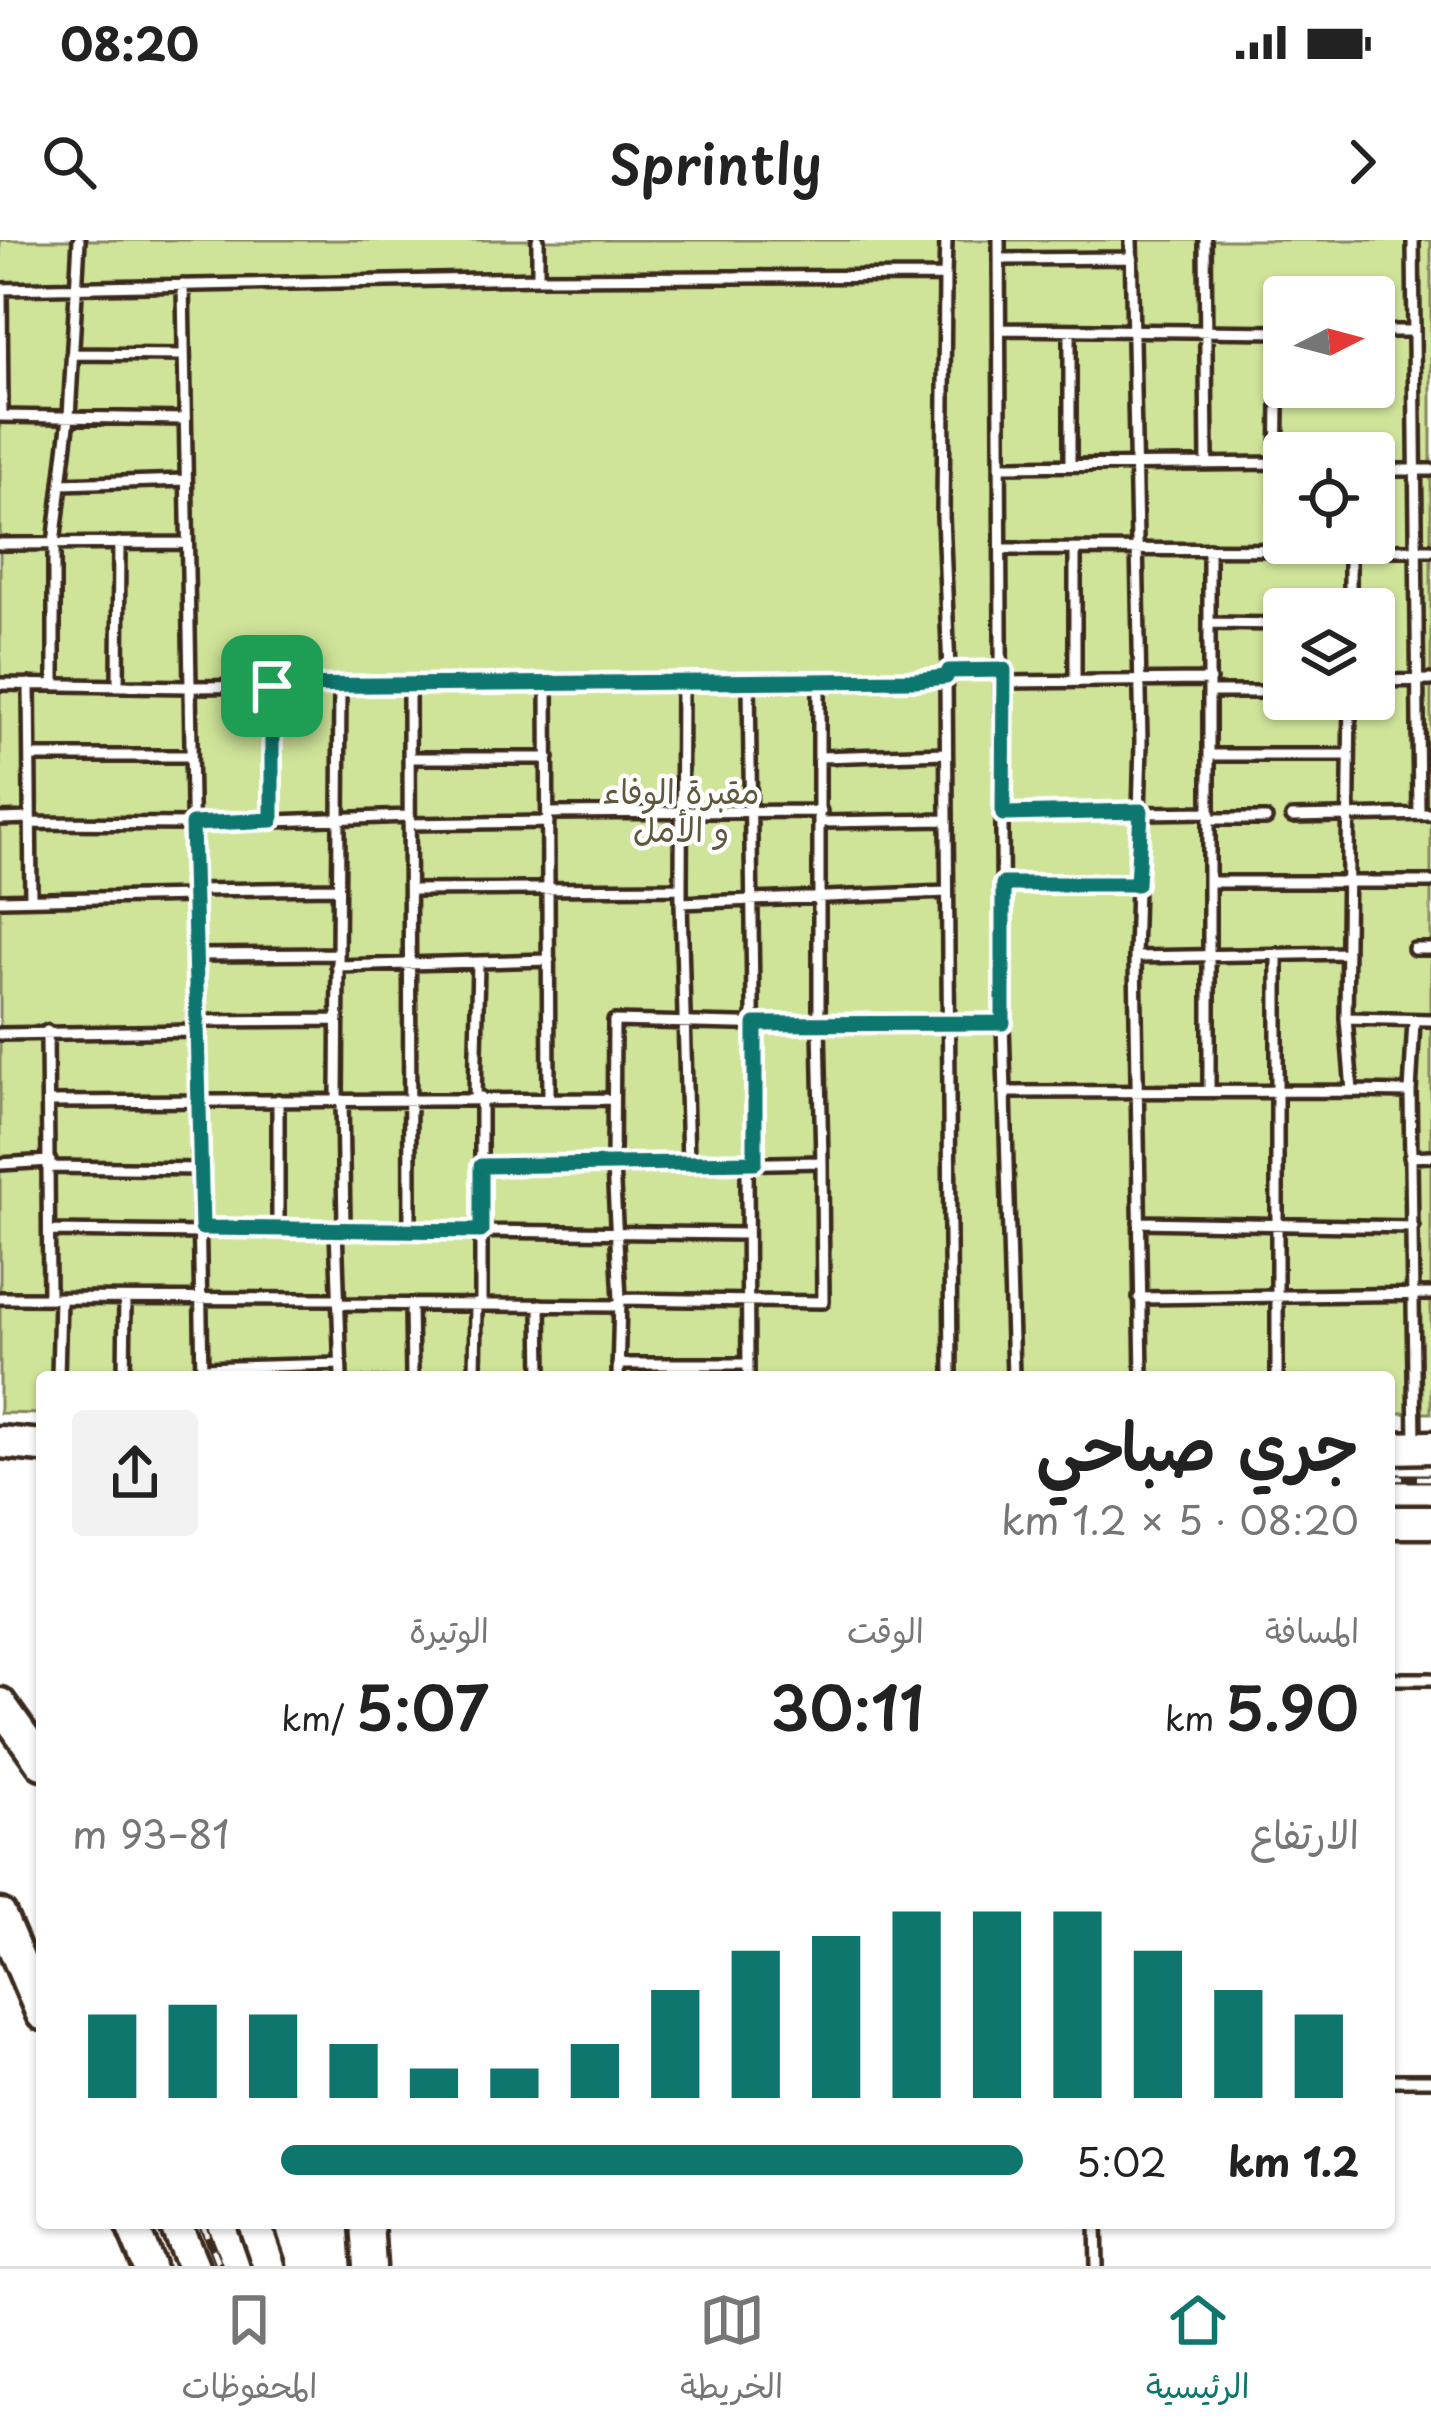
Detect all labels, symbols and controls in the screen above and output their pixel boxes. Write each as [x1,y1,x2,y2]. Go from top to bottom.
text: 08:20 [60,8,199,76]
text: Sprintly [609,122,822,203]
icon: search [36,129,102,195]
icon: forward [1329,129,1395,195]
north arrow [1263,276,1395,408]
map controls [1263,276,1395,720]
button: locate [1263,432,1395,564]
button: layers [1263,588,1395,720]
pin [221,635,323,737]
icon: arrive [239,653,305,719]
park label: مقبرة الوفاء و الأمل [603,765,759,853]
text: جري صباحي [1036,1394,1359,1493]
button: share [72,1410,198,1536]
text: 08:20 · 5 × 1.2 km [1001,1489,1359,1548]
text: الوتيرة [409,1604,489,1654]
text: الوقت [847,1604,924,1654]
text: المسافة [1265,1604,1359,1654]
text: 5:07 [355,1661,489,1751]
text: 30:11 [770,1661,924,1751]
text: 5.90 [1225,1661,1359,1751]
text: /km [281,1692,355,1742]
text: km [1165,1692,1225,1742]
text: 81–93 m [72,1803,230,1862]
text: الارتفاع [1250,1803,1359,1862]
text: 5:02 [1076,2131,1167,2190]
text: 1.2 km [1228,2131,1359,2190]
tab: المحفوظات [181,2287,317,2416]
tab: الخريطة [680,2287,783,2416]
tab: الرئيسية [1146,2287,1250,2416]

